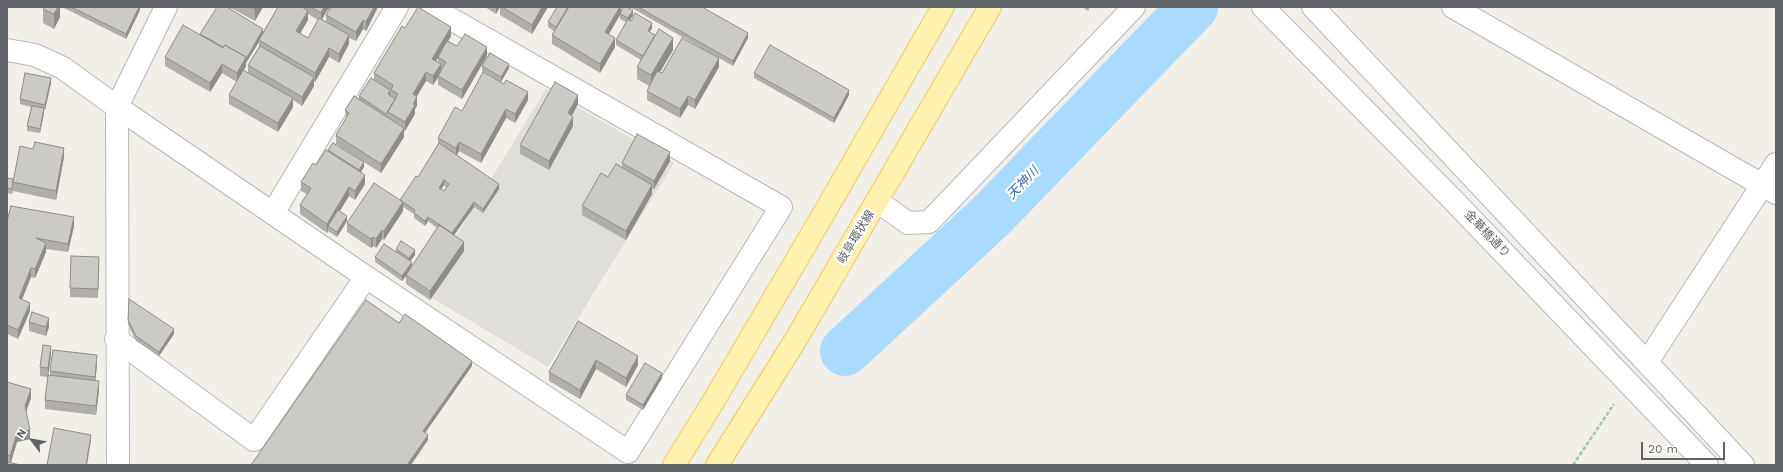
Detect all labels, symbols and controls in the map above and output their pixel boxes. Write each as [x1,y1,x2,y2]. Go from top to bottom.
water label: 天神川 [1004,164,1042,202]
street label: 金華橋通り [1461,207,1513,261]
street label: 岐阜環状線 [834,208,878,266]
north arrow [12,420,52,460]
text: N [14,426,29,440]
scale bar [1643,434,1727,460]
text: 20 m [1648,442,1678,456]

